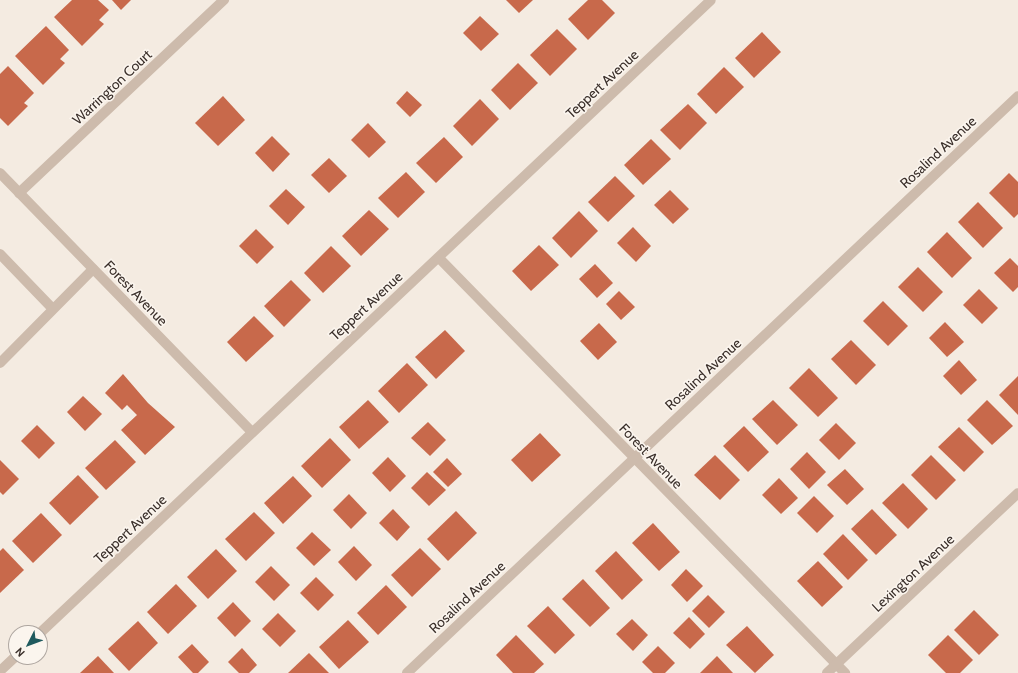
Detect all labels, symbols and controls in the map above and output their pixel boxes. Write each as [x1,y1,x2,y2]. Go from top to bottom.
street label: Warrington Court [69,46,155,128]
street label: Teppert Avenue [562,46,642,122]
street label: Rosalind Avenue [897,113,979,191]
street label: Forest Avenue [101,257,171,329]
street label: Teppert Avenue [326,268,406,344]
street label: Rosalind Avenue [662,335,744,413]
street label: Forest Avenue [616,420,686,492]
street label: Teppert Avenue [90,491,170,567]
street label: Lexington Avenue [868,531,958,615]
street label: Rosalind Avenue [426,558,508,636]
north arrow [8,625,48,665]
text: N [12,645,28,660]

